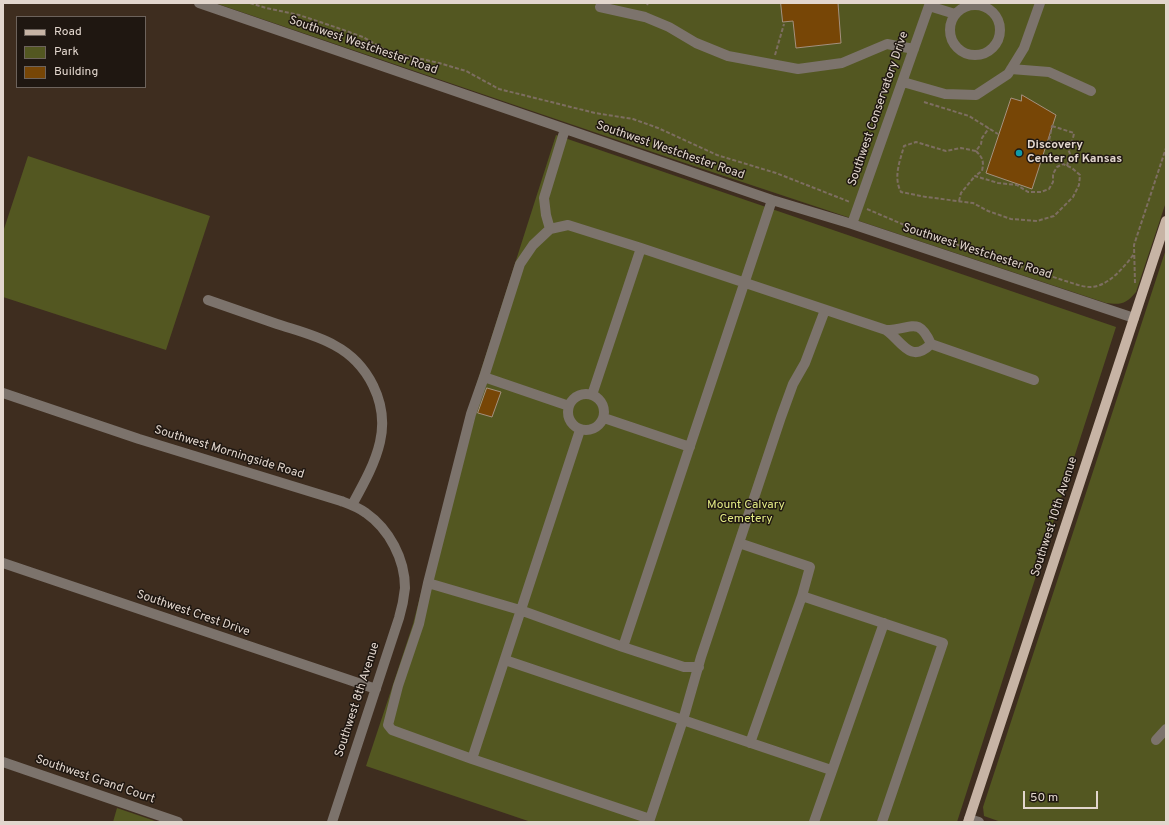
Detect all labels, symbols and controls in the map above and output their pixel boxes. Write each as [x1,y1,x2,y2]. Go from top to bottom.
street label: Southwest Westchester Road [287,14,439,78]
legend [16,16,146,88]
text: Road [54,24,82,40]
street label: Southwest Conservatory Drive [846,30,912,188]
text: Park [54,44,79,60]
text: Building [54,64,98,80]
street label: Southwest Westchester Road [594,119,746,183]
place label: Discovery Center of Kansas [1027,139,1122,167]
marker: Discovery Center of Kansas [1014,148,1024,158]
street label: Southwest Westchester Road [901,221,1053,283]
street label: Southwest Morningside Road [152,423,306,483]
street label: Southwest 10th Avenue [1029,455,1081,579]
park label: Mount Calvary Cemetery [707,499,785,527]
street label: Southwest Crest Drive [135,588,251,640]
street label: Southwest 8th Avenue [333,641,383,759]
street label: Southwest Grand Court [33,753,157,807]
scale bar [1025,783,1100,809]
text: 50 m [1030,790,1058,806]

